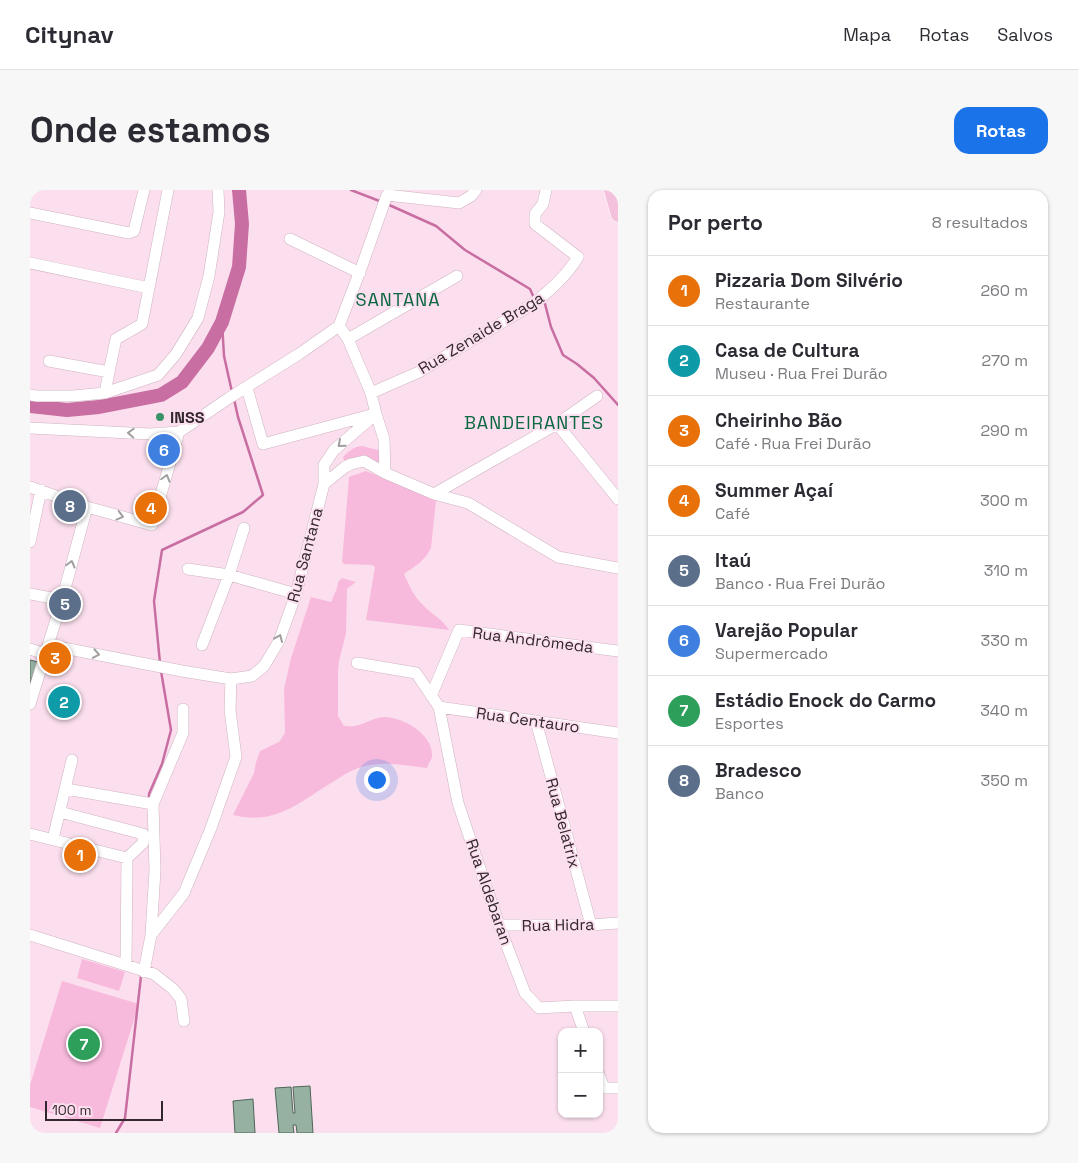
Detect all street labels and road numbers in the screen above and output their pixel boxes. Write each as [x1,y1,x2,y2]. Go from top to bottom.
street label: Rua Zenaide Braga [414,287,548,379]
street label: Rua Santana [282,505,328,605]
street label: Rua Andrômeda [471,622,595,658]
street label: Rua Centauro [475,702,581,738]
street label: Rua Belatrix [541,776,585,870]
street label: Rua Aldebaran [461,836,517,948]
street label: Rua Hidra [521,914,595,936]

